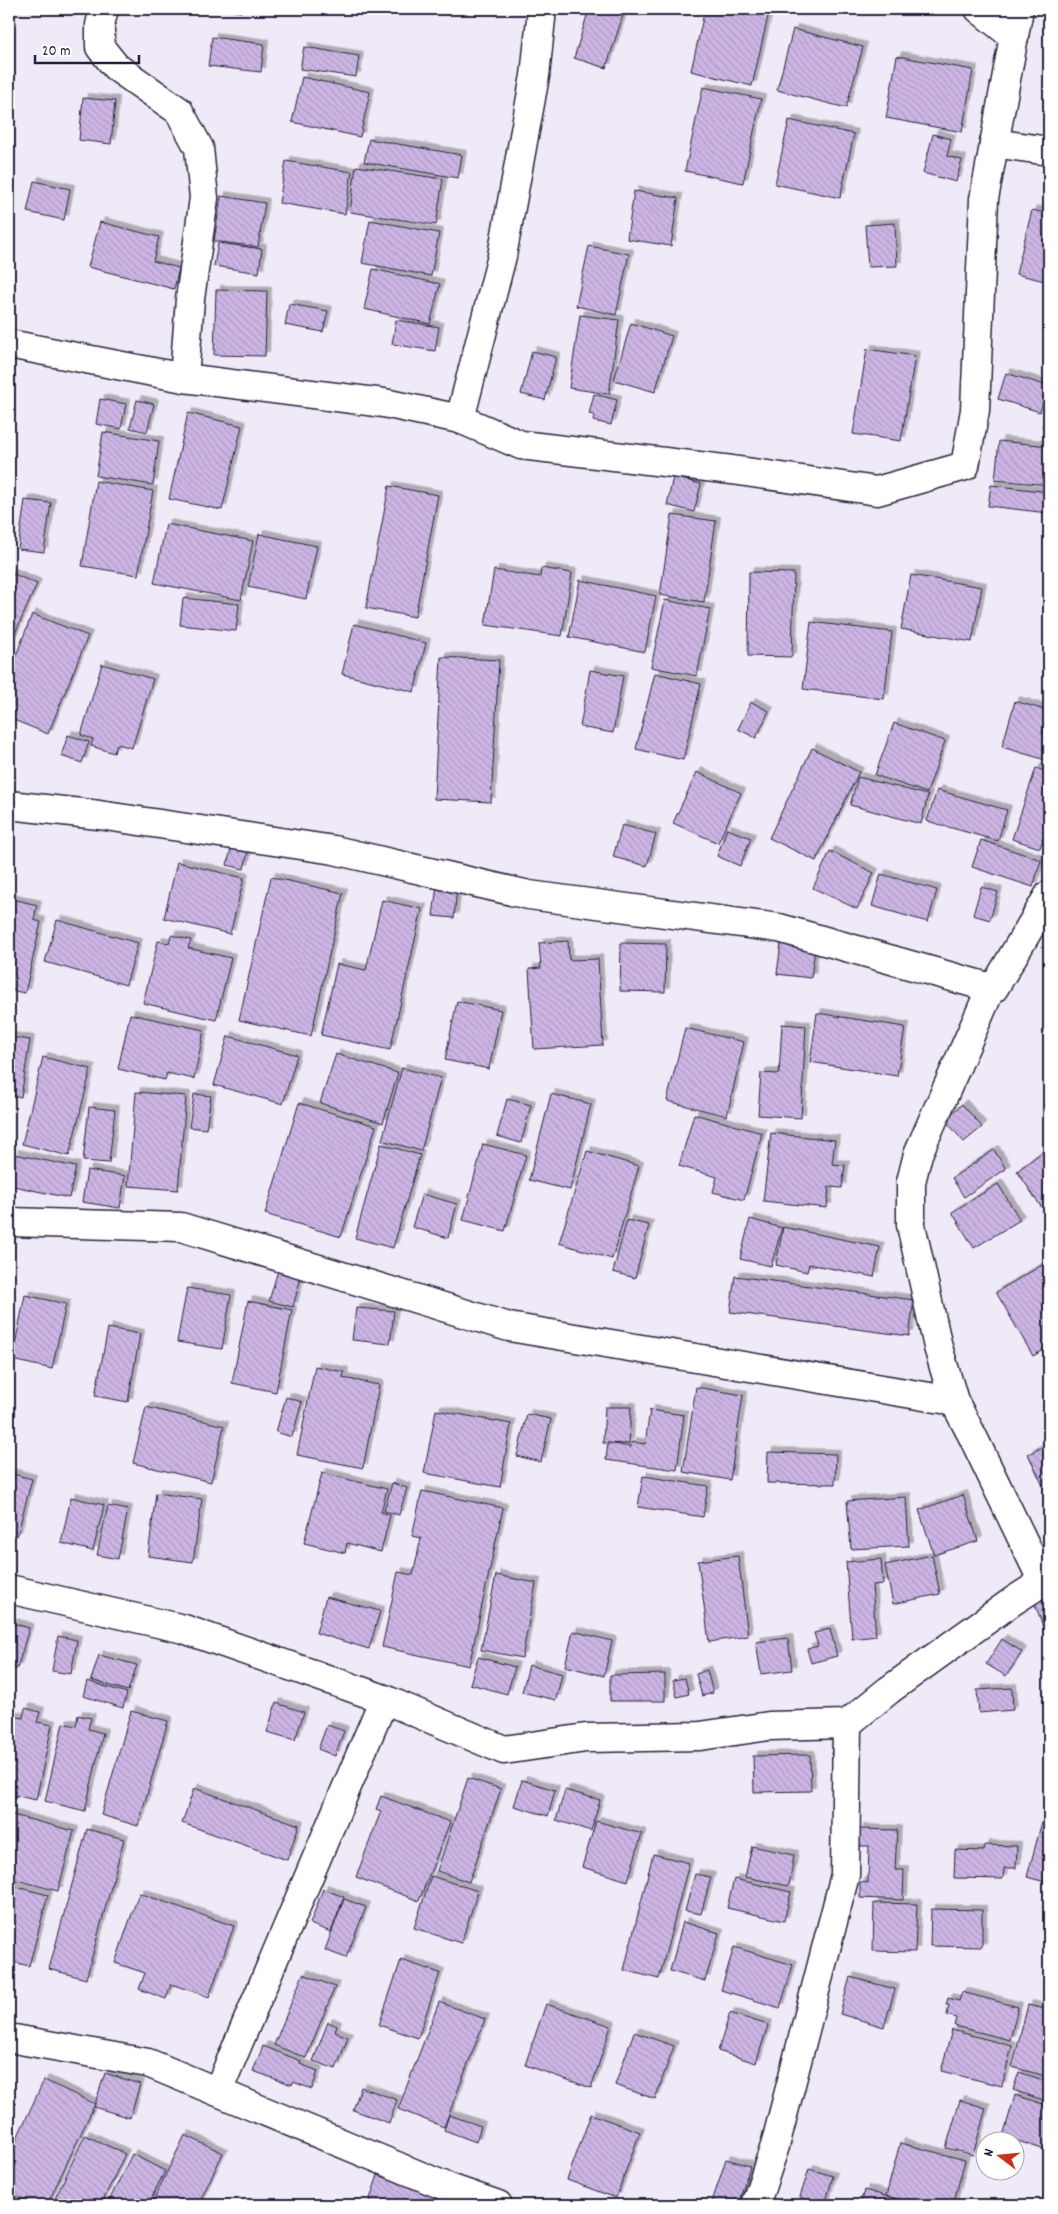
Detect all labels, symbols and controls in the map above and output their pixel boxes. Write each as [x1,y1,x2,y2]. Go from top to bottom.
scale bar [35,32,139,64]
text: 20 m [42,41,70,63]
north arrow [976,2132,1026,2182]
text: N [979,2147,1000,2159]

